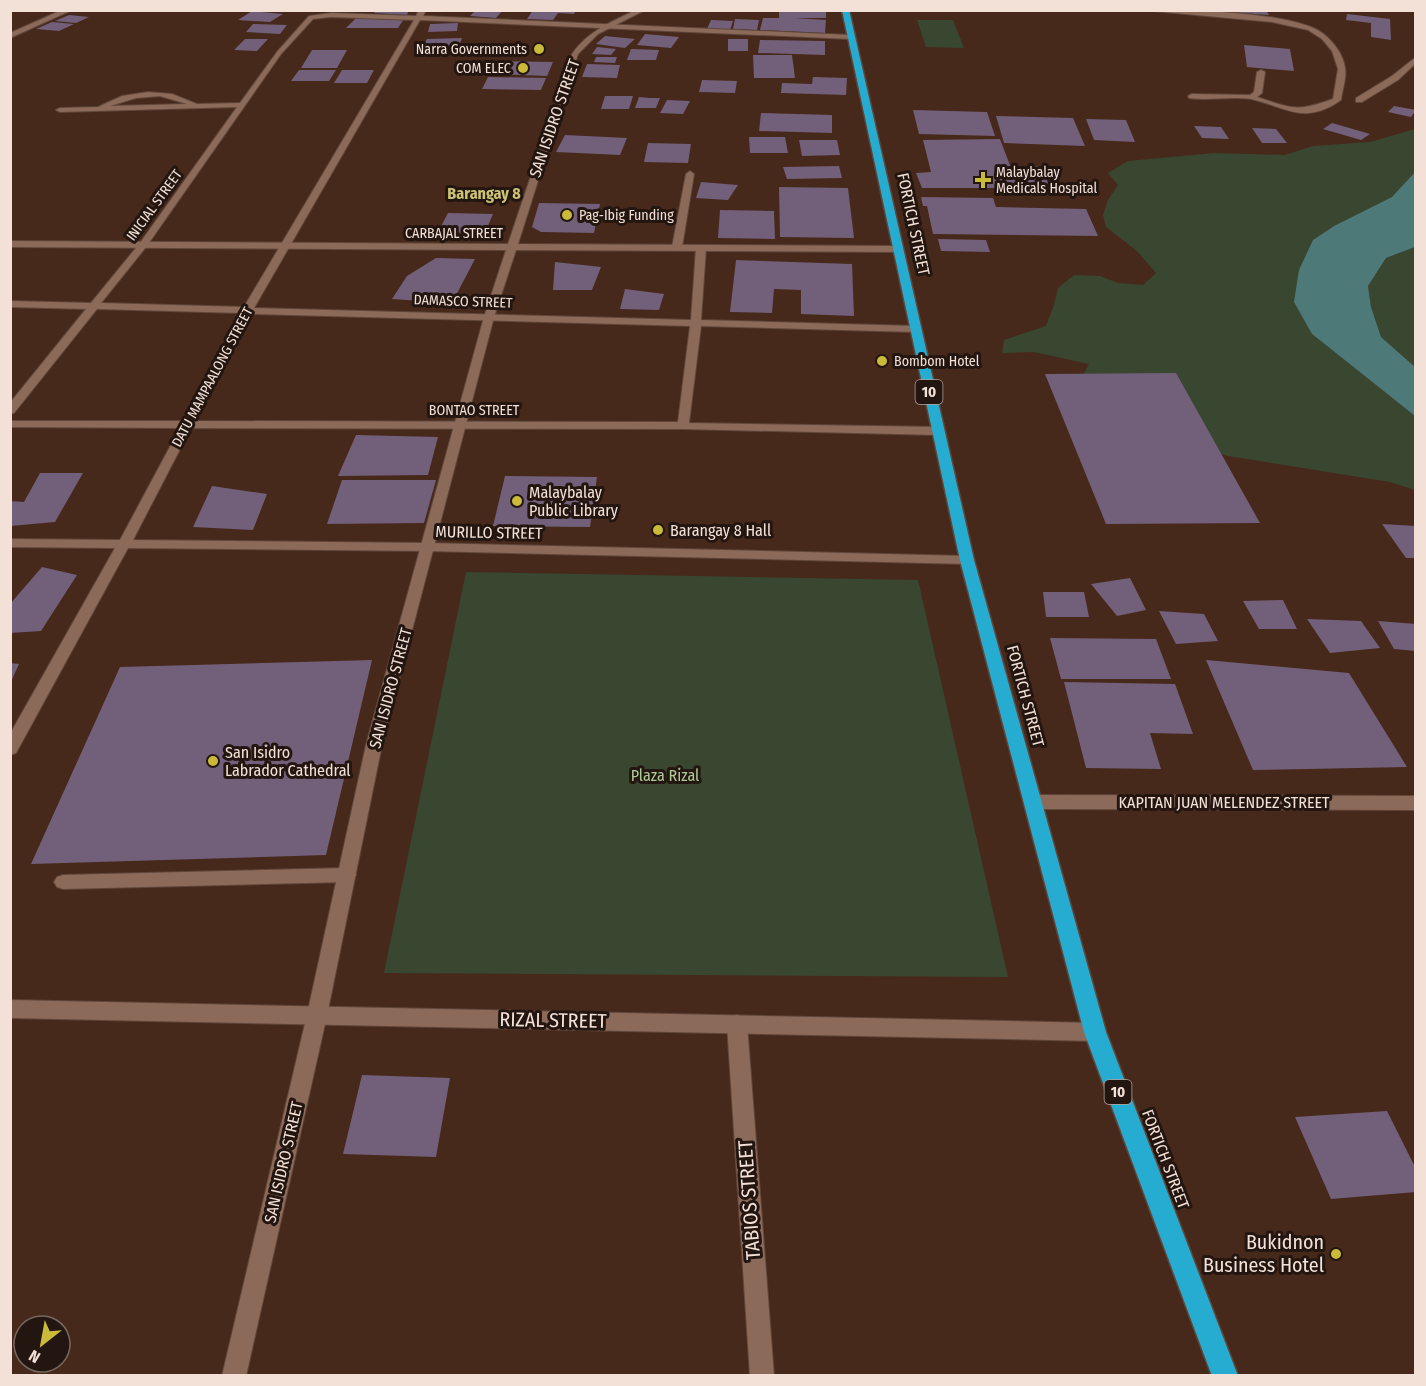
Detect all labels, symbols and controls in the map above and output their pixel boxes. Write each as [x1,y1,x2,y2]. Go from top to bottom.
place label: Narra Governments [416,41,527,58]
marker: Narra Governments [532,42,546,56]
street label: SAN ISIDRO STREET [525,56,584,180]
place label: COM ELEC [456,60,511,77]
marker: COM ELEC [516,61,530,75]
place label: Malaybalay Medicals Hospital [996,164,1097,197]
street label: INICIAL STREET [123,166,186,244]
street label: FORTICH STREET [893,171,934,278]
marker: Malaybalay Medicals Hospital [974,171,992,189]
district label: Barangay 8 [447,184,521,203]
place label: Pag-Ibig Funding [579,207,674,224]
marker: Pag-Ibig Funding [560,208,574,222]
street label: CARBAJAL STREET [405,225,504,242]
street label: DAMASCO STREET [413,291,513,312]
street label: DATU MAMPAALONG STREET [168,304,257,450]
place label: Bombom Hotel [894,353,980,370]
marker: Bombom Hotel [875,354,889,368]
road number: 10 [916,380,942,404]
street label: BONTAO STREET [429,402,520,419]
place label: Malaybalay Public Library [529,483,619,520]
marker: Malaybalay Public Library [510,494,524,508]
place label: Barangay 8 Hall [670,521,771,540]
street label: MURILLO STREET [435,522,543,543]
marker: Barangay 8 Hall [651,523,665,537]
street label: SAN ISIDRO STREET [365,625,416,750]
street label: FORTICH STREET [1003,643,1048,750]
place label: San Isidro Labrador Cathedral [225,743,351,780]
marker: San Isidro Labrador Cathedral [206,754,220,768]
park label: Plaza Rizal [631,766,699,785]
street label: KAPITAN JUAN MELENDEZ STREET [1119,793,1330,812]
street label: RIZAL STREET [499,1007,608,1033]
road number: 10 [1104,1080,1132,1104]
street label: SAN ISIDRO STREET [260,1099,307,1225]
street label: FORTICH STREET [1138,1107,1193,1212]
street label: TABIOS STREET [733,1139,765,1261]
place label: Bukidnon Business Hotel [1203,1230,1324,1277]
marker: Bukidnon Business Hotel [1329,1247,1343,1261]
north arrow [12,1314,72,1374]
text: N [26,1346,44,1367]

